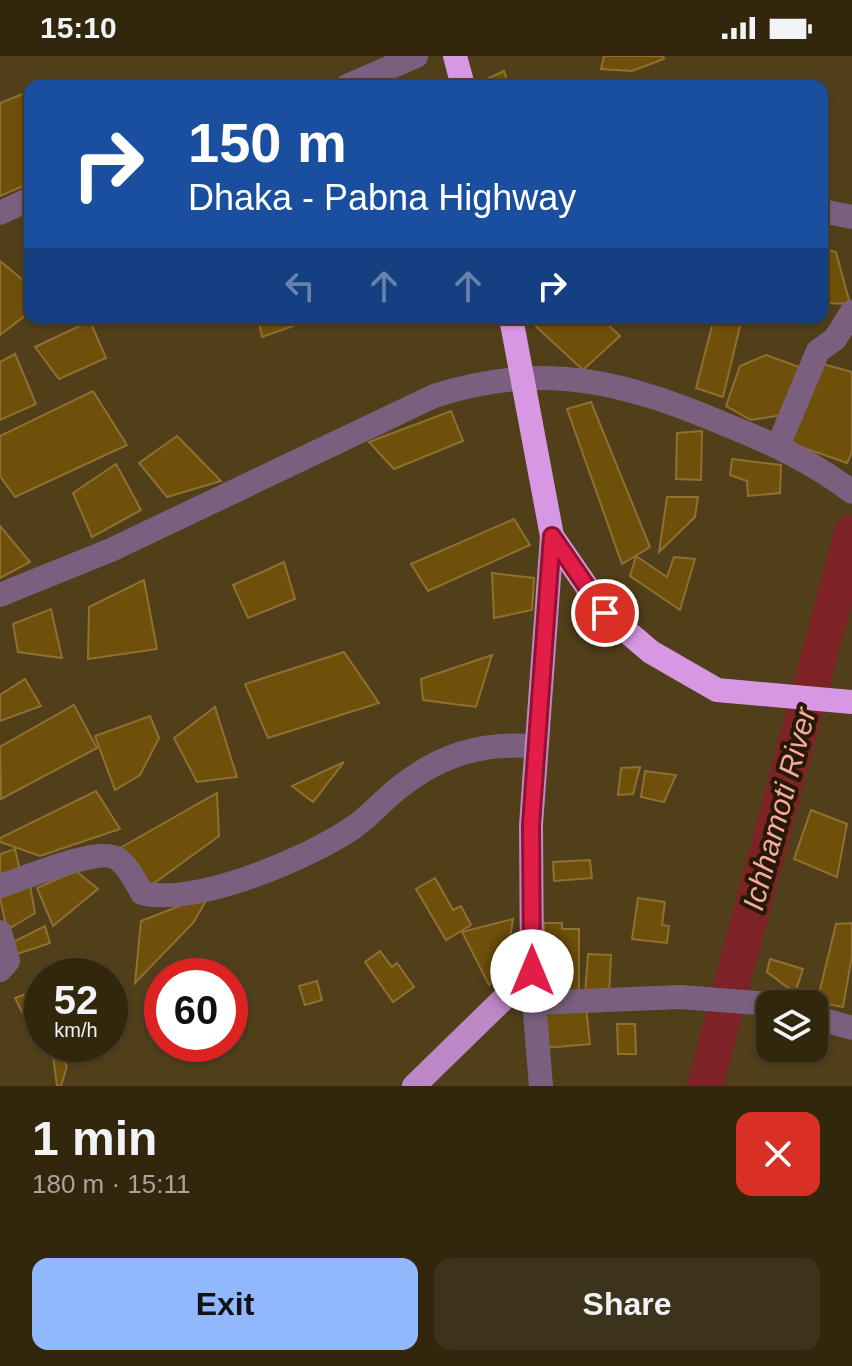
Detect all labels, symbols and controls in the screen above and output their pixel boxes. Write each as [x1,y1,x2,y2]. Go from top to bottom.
text: 15:10 [40,11,117,44]
text: 150 m [188,111,347,174]
icon: right [56,112,160,216]
text: Dhaka - Pabna Highway [188,177,576,218]
icon: left [278,264,322,308]
icon: ahead [362,264,406,308]
icon: ahead [446,264,490,308]
icon: right [530,264,574,308]
pin [571,579,639,647]
icon: arrive [583,591,627,635]
water label: Ichhamoti River [736,703,822,914]
position arrow [490,929,574,1013]
speed limit sign: 60 [144,958,248,1062]
text: 52 [54,978,98,1022]
map controls [756,990,828,1062]
button: layers [756,990,828,1062]
text: km/h [54,1019,98,1041]
text: 1 min [32,1112,157,1165]
button: close [736,1112,820,1196]
text: 180 m · 15:11 [32,1169,191,1199]
button: Exit [32,1258,418,1350]
button: Share [434,1258,820,1350]

